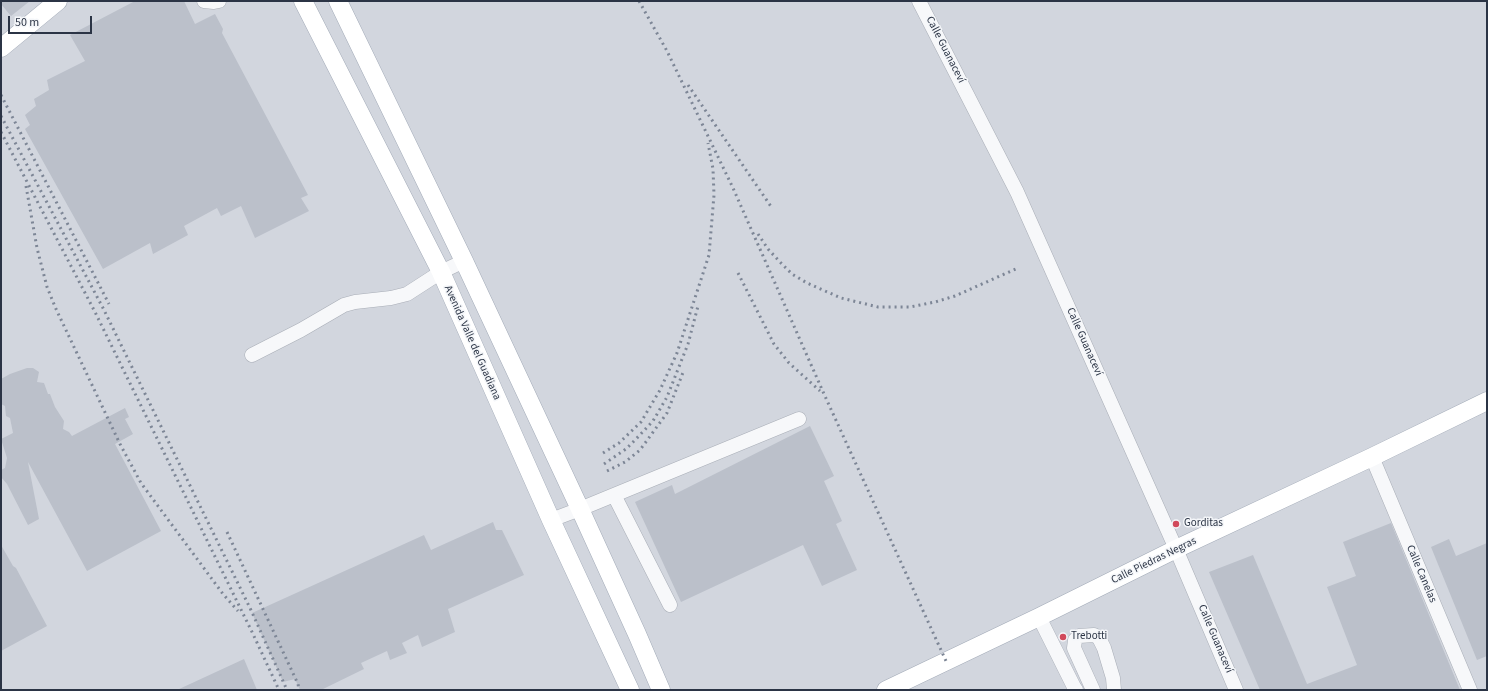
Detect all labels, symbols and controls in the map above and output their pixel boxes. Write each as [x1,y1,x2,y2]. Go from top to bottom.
scale bar [10,8,94,34]
text: 50 m [15,14,39,31]
street label: Calle Guanaceví [923,14,967,86]
street label: Avenida Valle del Guadiana [441,284,503,402]
street label: Calle Guanaceví [1063,306,1105,378]
place label: Gorditas [1184,517,1223,531]
marker: Gorditas [1171,519,1181,529]
street label: Calle Piedras Negras [1109,535,1199,587]
street label: Calle Canelas [1403,543,1439,605]
street label: Calle Guanaceví [1195,603,1235,675]
place label: Trebotti [1071,630,1107,644]
marker: Trebotti [1058,632,1068,642]

